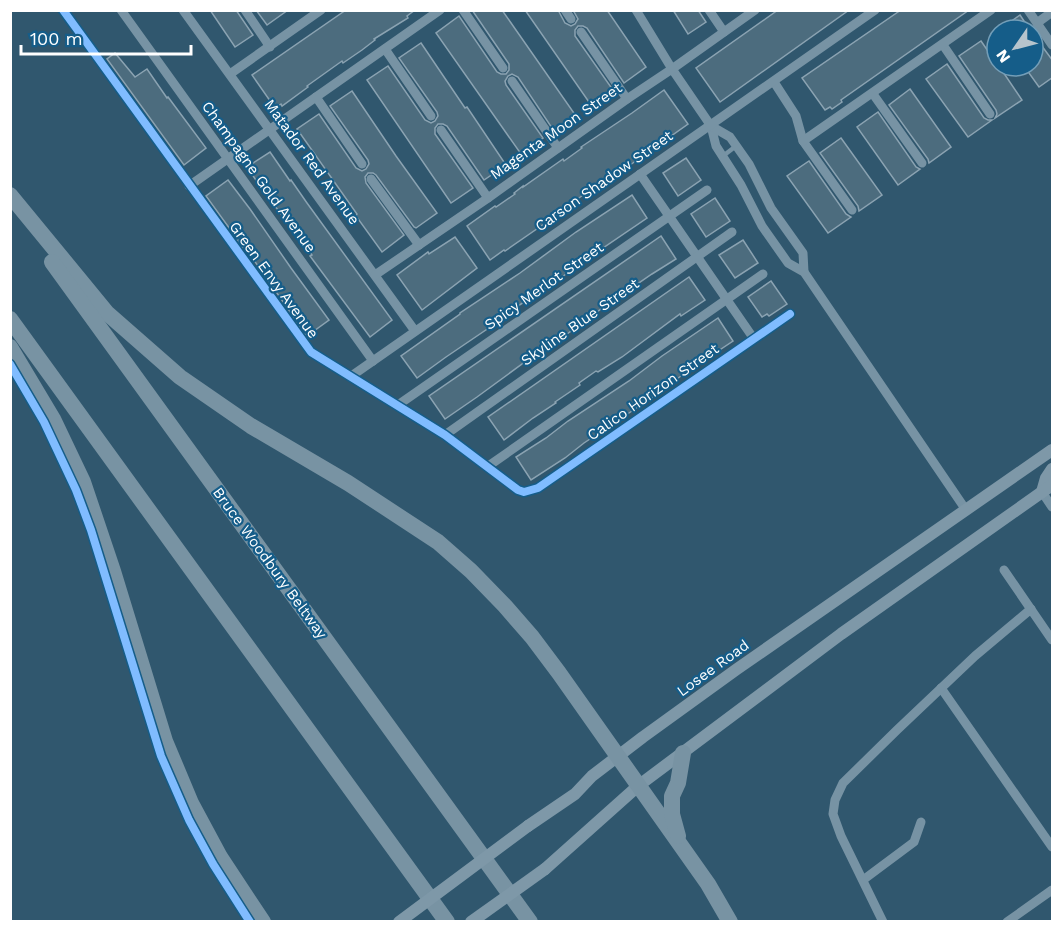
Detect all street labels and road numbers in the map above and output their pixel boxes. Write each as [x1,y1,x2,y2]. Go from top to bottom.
street label: Magenta Moon Street [487,78,626,183]
street label: Matador Red Avenue [261,96,363,228]
street label: Champagne Gold Avenue [198,98,320,256]
street label: Carson Shadow Street [532,126,677,235]
street label: Green Envy Avenue [226,218,322,342]
street label: Spicy Merlot Street [481,238,607,334]
street label: Skyline Blue Street [517,274,643,370]
street label: Calico Horizon Street [584,339,723,444]
street label: Bruce Woodbury Beltway [209,484,331,642]
street label: Losee Road [673,636,753,700]

